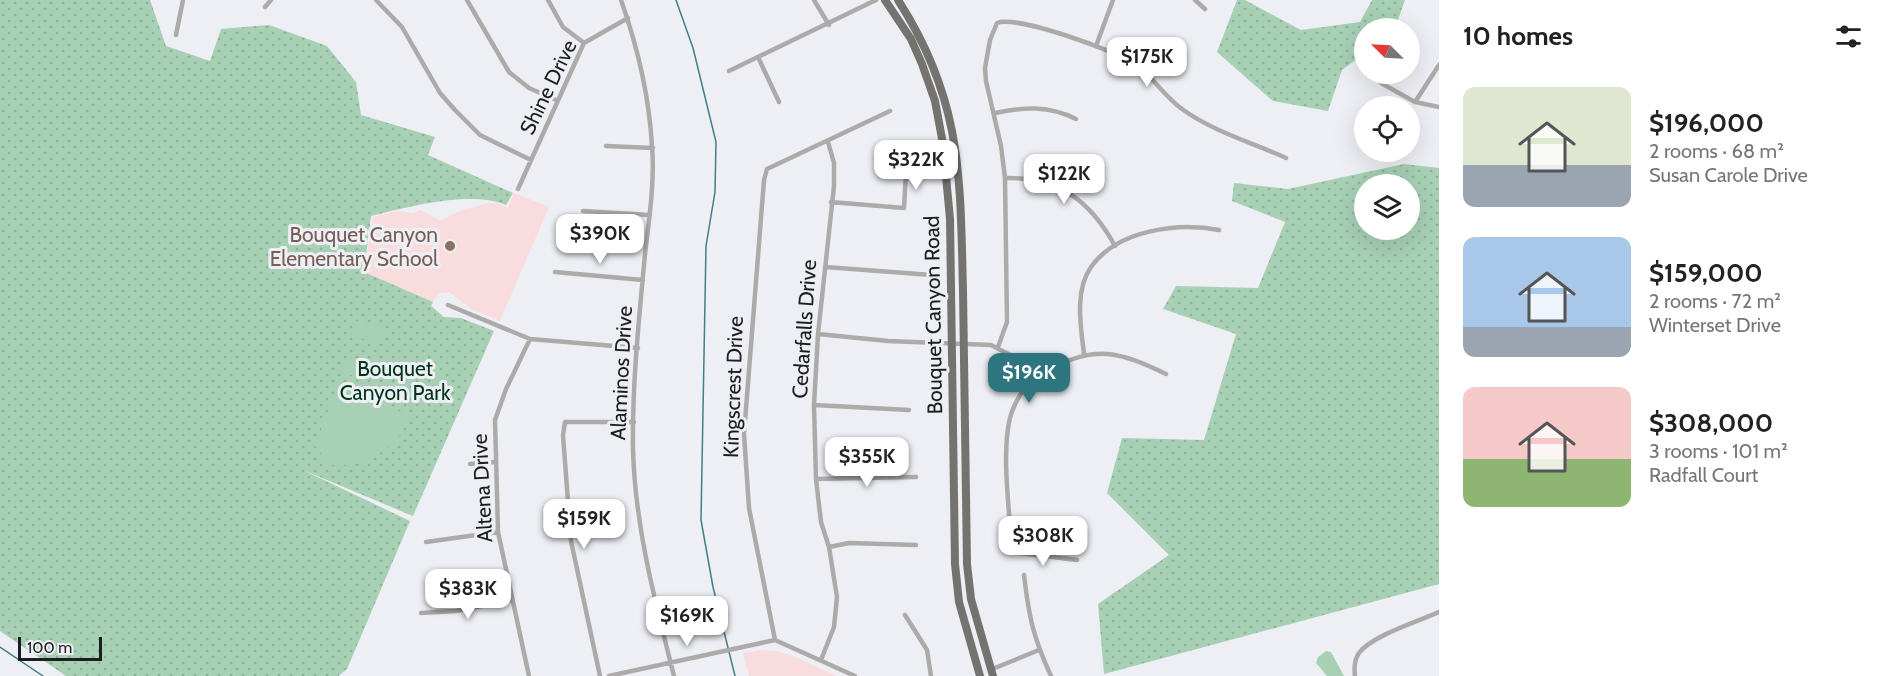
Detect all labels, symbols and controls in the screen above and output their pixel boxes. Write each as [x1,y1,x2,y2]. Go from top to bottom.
north arrow [1354,18,1420,84]
map controls [1354,18,1420,240]
text: 10 homes [1463,20,1573,52]
icon: filters [1832,20,1865,53]
street label: Shine Drive [514,35,582,138]
pin: $175K [1105,37,1189,88]
text: $175K [1121,44,1173,68]
button: locate [1354,96,1420,162]
text: $196,000 [1649,107,1764,139]
icon: home [1511,111,1583,183]
text: 2 rooms · 68 m² [1649,139,1784,163]
pin: $322K [874,140,958,191]
text: $322K [888,147,944,171]
pin: $122K [1022,154,1106,205]
text: $122K [1038,161,1090,185]
text: Susan Carole Drive [1649,163,1808,187]
button: layers [1354,174,1420,240]
pin: $390K [558,214,642,265]
street label: Bouquet Canyon Road [919,215,947,415]
text: $390K [570,221,630,245]
place label: Bouquet Canyon Elementary School [270,222,438,271]
marker: Bouquet Canyon Elementary School [443,239,457,253]
text: $159,000 [1649,257,1763,289]
street label: Cedarfalls Drive [787,258,821,399]
icon: home [1511,261,1583,333]
text: 2 rooms · 72 m² [1649,289,1781,313]
street label: Alaminos Drive [605,305,637,441]
text: Winterset Drive [1649,313,1781,337]
street label: Kingscrest Drive [718,315,748,458]
pin: $196K [987,353,1071,404]
park label: Bouquet Canyon Park [340,356,451,405]
text: $196K [1002,360,1056,384]
text: $308,000 [1649,407,1773,439]
icon: home [1511,411,1583,483]
street label: Altena Drive [467,433,497,543]
pin: $355K [825,437,909,488]
text: 3 rooms · 101 m² [1649,439,1788,463]
text: $355K [839,444,895,468]
text: Radfall Court [1649,463,1758,487]
pin: $159K [542,499,626,550]
text: $159K [557,506,611,530]
pin: $308K [1001,516,1085,567]
text: $308K [1012,523,1074,547]
pin: $383K [426,569,510,620]
text: $383K [439,576,497,600]
pin: $169K [645,596,729,647]
text: $169K [660,603,714,627]
scale bar [18,634,102,662]
text: 100 m [27,638,72,657]

